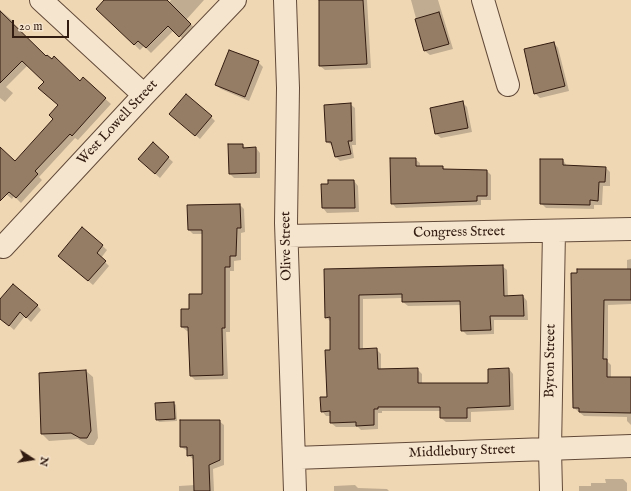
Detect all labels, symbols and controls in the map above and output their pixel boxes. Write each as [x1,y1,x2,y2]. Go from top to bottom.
scale bar [14,12,71,38]
text: 20 m [19,19,42,34]
street label: West Lowell Street [74,77,162,169]
street label: Olive Street [278,211,296,281]
street label: Congress Street [413,224,505,242]
street label: Byron Street [542,324,560,398]
north arrow [12,439,52,479]
street label: Middlebury Street [408,442,516,462]
text: N [36,455,52,468]

